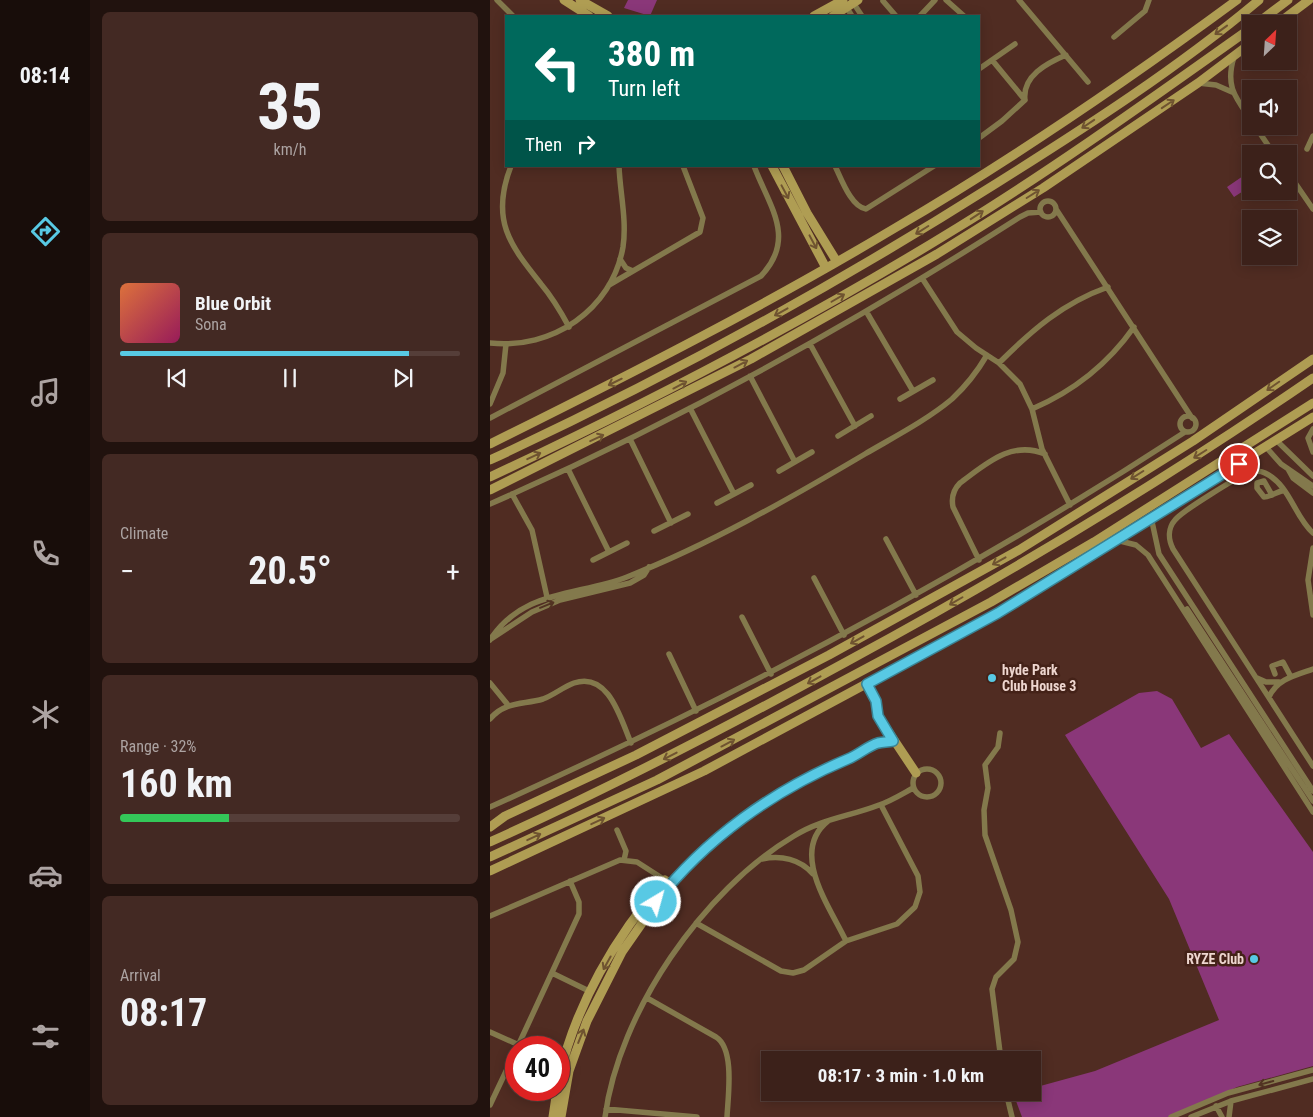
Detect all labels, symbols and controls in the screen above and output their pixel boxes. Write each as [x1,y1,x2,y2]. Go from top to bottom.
north arrow [1242,15,1298,70]
map controls [1242,15,1297,265]
one-way arrow [1214,25,1228,35]
text: 380 m [608,34,695,75]
icon: left [525,35,590,100]
text: 08:14 [20,63,70,88]
text: 35 [257,69,323,145]
text: Turn left [608,76,680,101]
button: sound [1242,80,1297,135]
one-way arrow [1161,98,1175,109]
one-way arrow [1081,119,1095,129]
icon: right [572,130,600,158]
text: Then [525,133,562,156]
text: km/h [274,140,306,159]
button: search [1242,145,1297,200]
one-way arrow [780,184,790,199]
one-way arrow [1025,189,1039,199]
one-way arrow [970,210,984,220]
button: layers [1242,210,1297,265]
icon: directions [28,214,63,249]
one-way arrow [915,226,929,236]
one-way arrow [809,234,819,249]
text: Blue Orbit [195,292,271,315]
one-way arrow [830,293,844,303]
one-way arrow [774,307,789,317]
text: Sona [195,315,227,334]
one-way arrow [734,359,749,369]
icon: previous [163,364,191,392]
icon: pause [276,364,304,392]
icon: next [389,364,417,392]
icon: music [28,375,63,410]
one-way arrow [607,378,622,388]
one-way arrow [672,380,687,389]
one-way arrow [1266,381,1280,391]
one-way arrow [589,433,604,442]
pin [1218,443,1260,485]
one-way arrow [1194,450,1208,460]
icon: arrive [1225,450,1253,478]
one-way arrow [526,451,541,461]
one-way arrow [1130,470,1144,480]
text: Climate [120,524,168,543]
icon: phone [28,536,63,571]
text: 20.5° [248,549,332,593]
text: − [120,555,134,588]
text: + [446,555,460,588]
one-way arrow [993,557,1007,567]
one-way arrow [950,597,964,607]
one-way arrow [539,600,554,609]
one-way arrow [850,636,865,645]
place label: hyde Park Club House 3 [1002,662,1076,694]
marker: hyde Park Club House 3 [986,672,998,684]
one-way arrow [807,676,822,685]
icon: climate [28,697,63,732]
text: Range · 32% [120,737,196,756]
one-way arrow [720,738,735,748]
one-way arrow [663,751,678,761]
text: 160 km [120,762,233,806]
one-way arrow [590,816,605,826]
one-way arrow [526,831,541,841]
icon: car [28,858,63,893]
position arrow [629,875,681,927]
place label: RYZE Club [1186,951,1244,967]
marker: RYZE Club [1248,953,1260,965]
one-way arrow [601,955,611,969]
text: Arrival [120,966,161,985]
text: 08:17 [120,991,207,1035]
icon: filters [28,1019,63,1054]
one-way arrow [577,1029,587,1044]
speed limit sign: 40 [505,1036,570,1101]
text: 08:17 · 3 min · 1.0 km [818,1064,984,1087]
one-way arrow [1258,1079,1274,1088]

